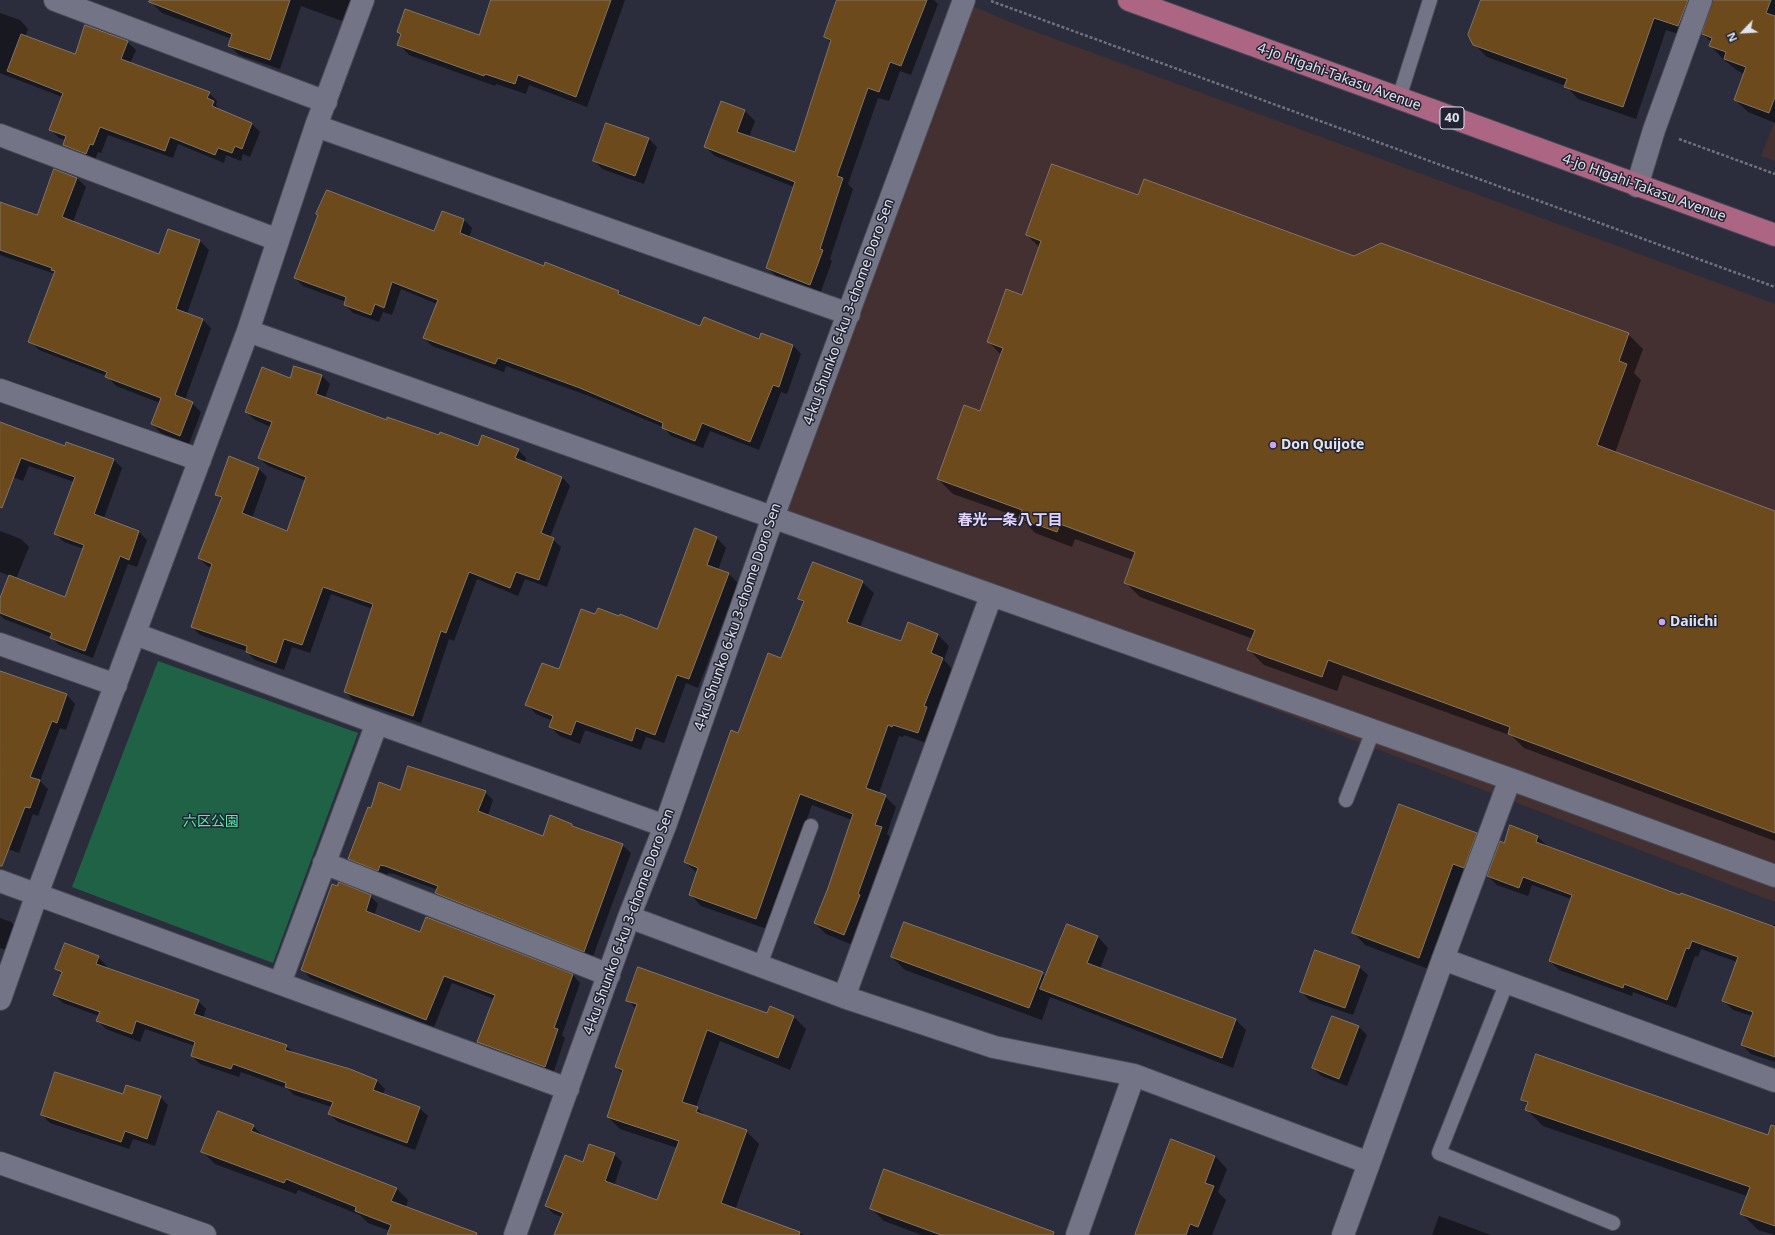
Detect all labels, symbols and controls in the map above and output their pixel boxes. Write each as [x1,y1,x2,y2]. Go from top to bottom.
north arrow [1723,12,1763,52]
text: N [1723,30,1740,45]
street label: 4-jo Higahi-Takasu Avenue [1255,40,1423,114]
road number: 40 [1440,107,1464,129]
street label: 4-jo Higahi-Takasu Avenue [1560,151,1728,225]
street label: 4-ku Shunko 6-ku 3-chome Doro Sen [800,197,898,427]
place label: Don Quijote [1281,437,1364,453]
marker: Don Quijote [1268,440,1278,450]
street label: 4-ku Shunko 6-ku 3-chome Doro Sen [691,501,785,733]
district label: 春光一条八丁目 [958,512,1062,530]
place label: Daiichi [1670,614,1718,630]
marker: Daiichi [1657,617,1667,627]
street label: 4-ku Shunko 6-ku 3-chome Doro Sen [580,807,678,1037]
park label: 六区公園 [183,814,239,830]

